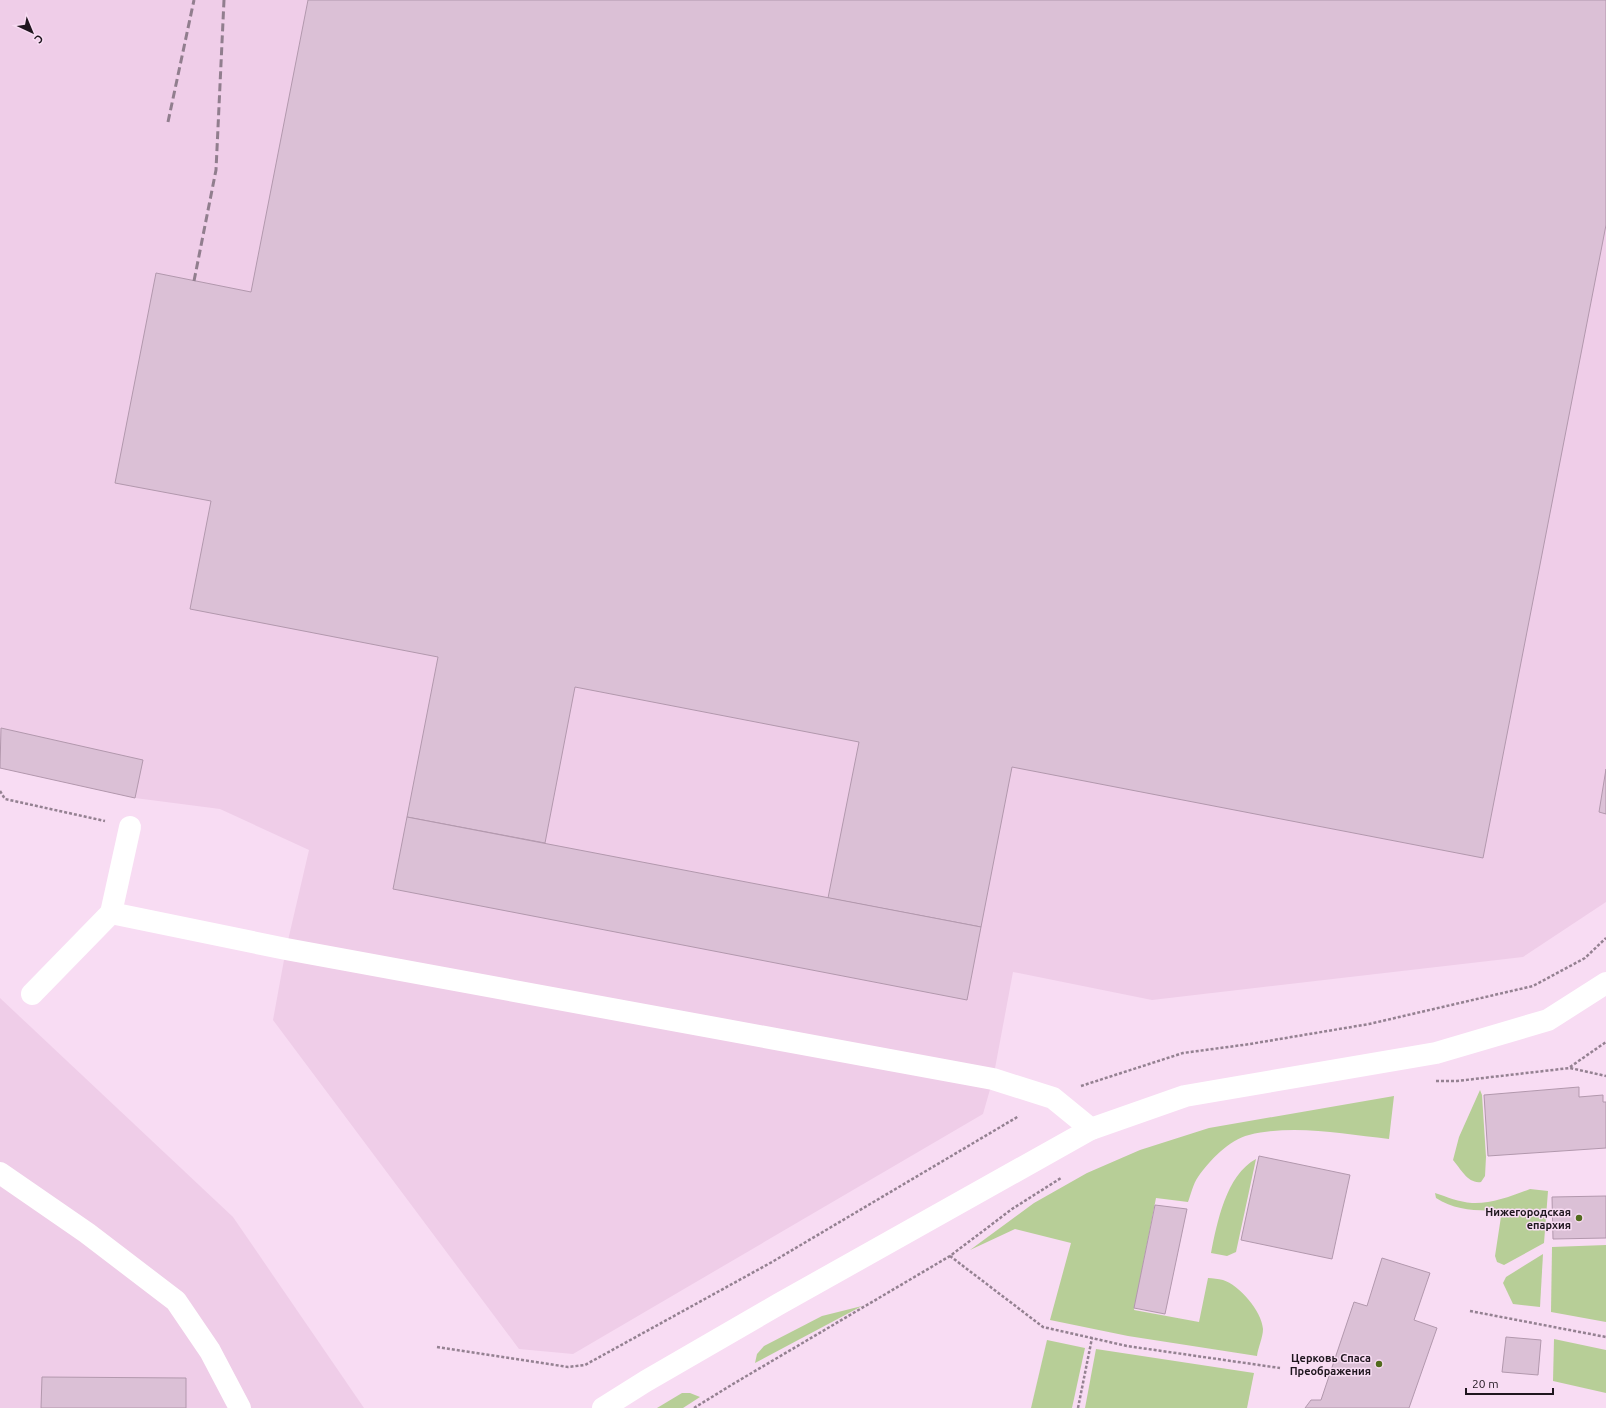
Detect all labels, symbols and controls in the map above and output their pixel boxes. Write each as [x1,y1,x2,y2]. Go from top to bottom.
north arrow [12,12,52,52]
text: С [32,32,46,46]
place label: Нижегородская епархия [1485,1206,1571,1231]
marker: Нижегородская епархия [1574,1213,1584,1223]
place label: Церковь Спаса Преображения [1290,1352,1371,1377]
marker: Церковь Спаса Преображения [1374,1359,1384,1369]
scale bar [1466,1370,1553,1396]
text: 20 m [1472,1377,1499,1390]

